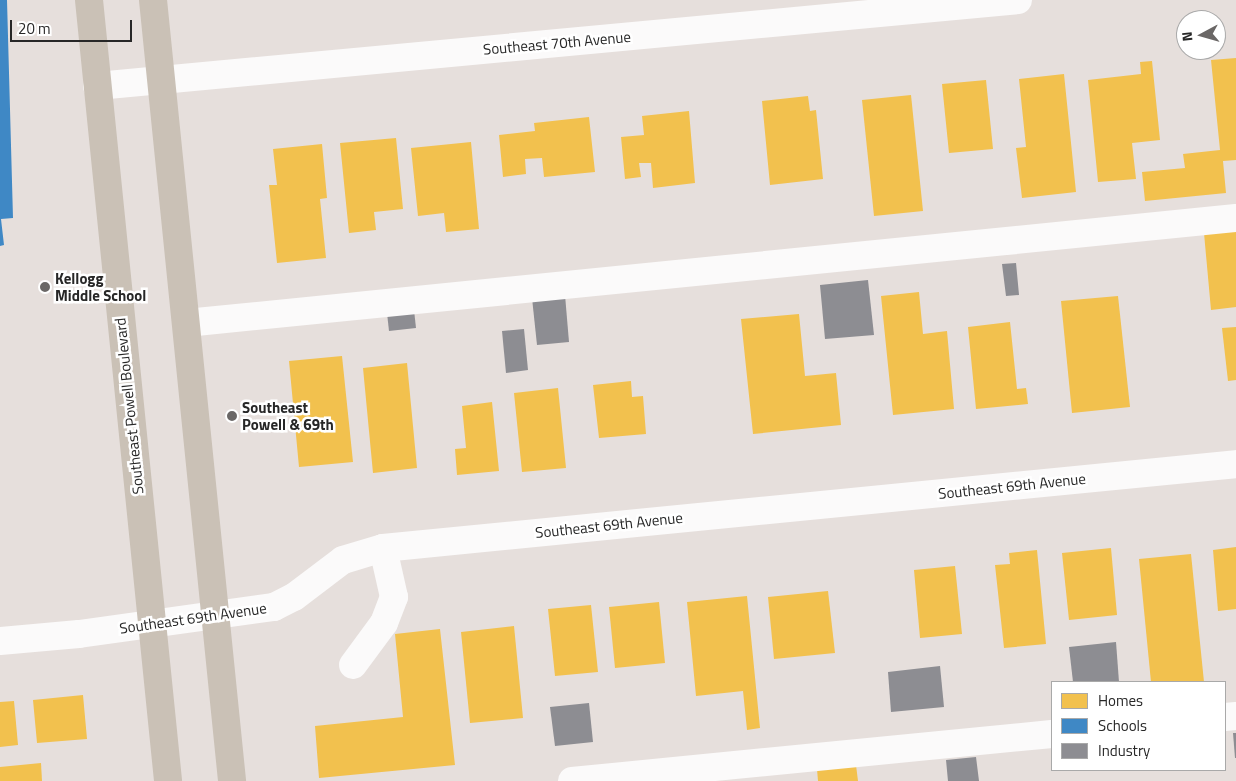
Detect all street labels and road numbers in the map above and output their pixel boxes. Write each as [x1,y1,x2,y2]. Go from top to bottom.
street label: Southeast 70th Avenue [482,28,632,58]
street label: Southeast Powell Boulevard [111,317,147,495]
street label: Southeast 69th Avenue [937,469,1087,503]
street label: Southeast 69th Avenue [534,508,684,542]
street label: Southeast 69th Avenue [118,599,268,637]

